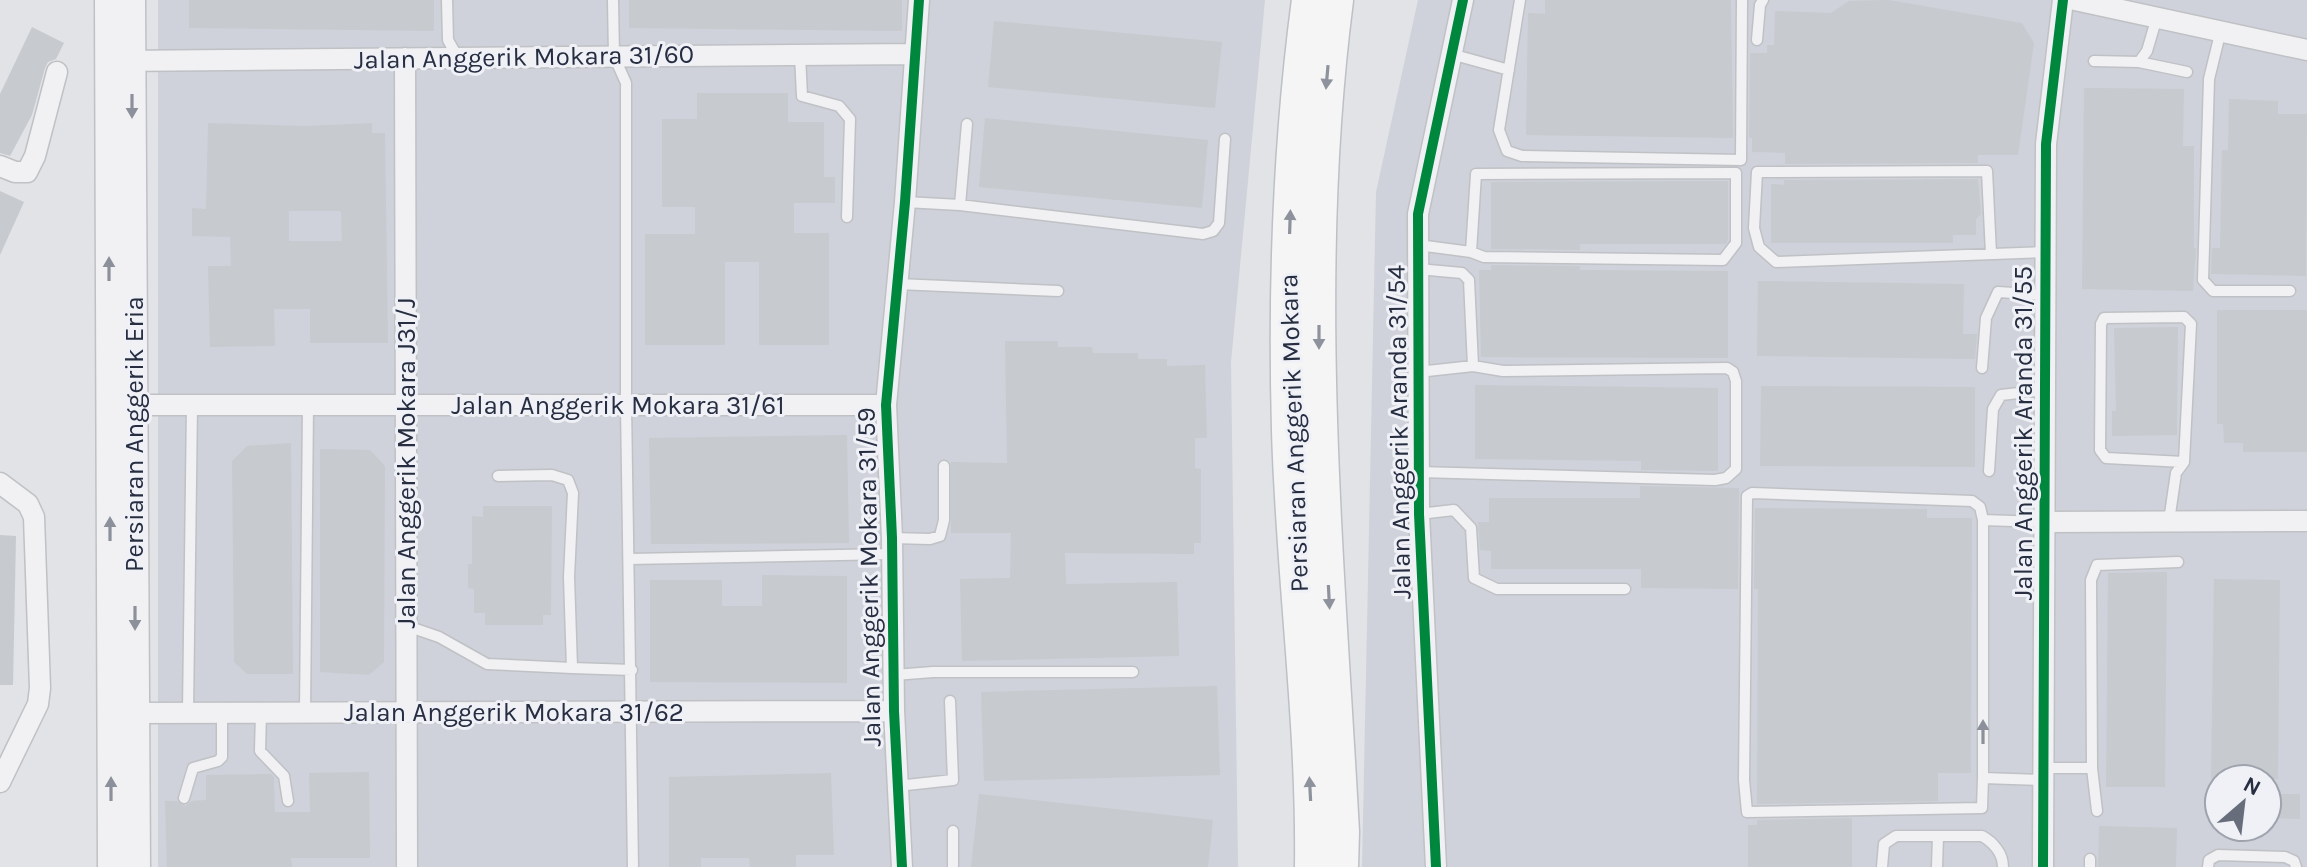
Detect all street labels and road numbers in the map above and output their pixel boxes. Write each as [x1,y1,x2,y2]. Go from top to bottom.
street label: Jalan Anggerik Mokara 31/60 [354,39,694,75]
street label: Jalan Anggerik Aranda 31/54 [1381,265,1417,599]
street label: Jalan Anggerik Aranda 31/55 [2008,266,2039,600]
street label: Persiaran Anggerik Mokara [1273,273,1315,593]
street label: Persiaran Anggerik Eria [119,296,150,572]
street label: Jalan Anggerik Mokara J31/J [391,298,422,628]
street label: Jalan Anggerik Mokara 31/61 [451,390,785,421]
street label: Jalan Anggerik Mokara 31/59 [851,407,887,747]
street label: Jalan Anggerik Mokara 31/62 [344,697,684,728]

